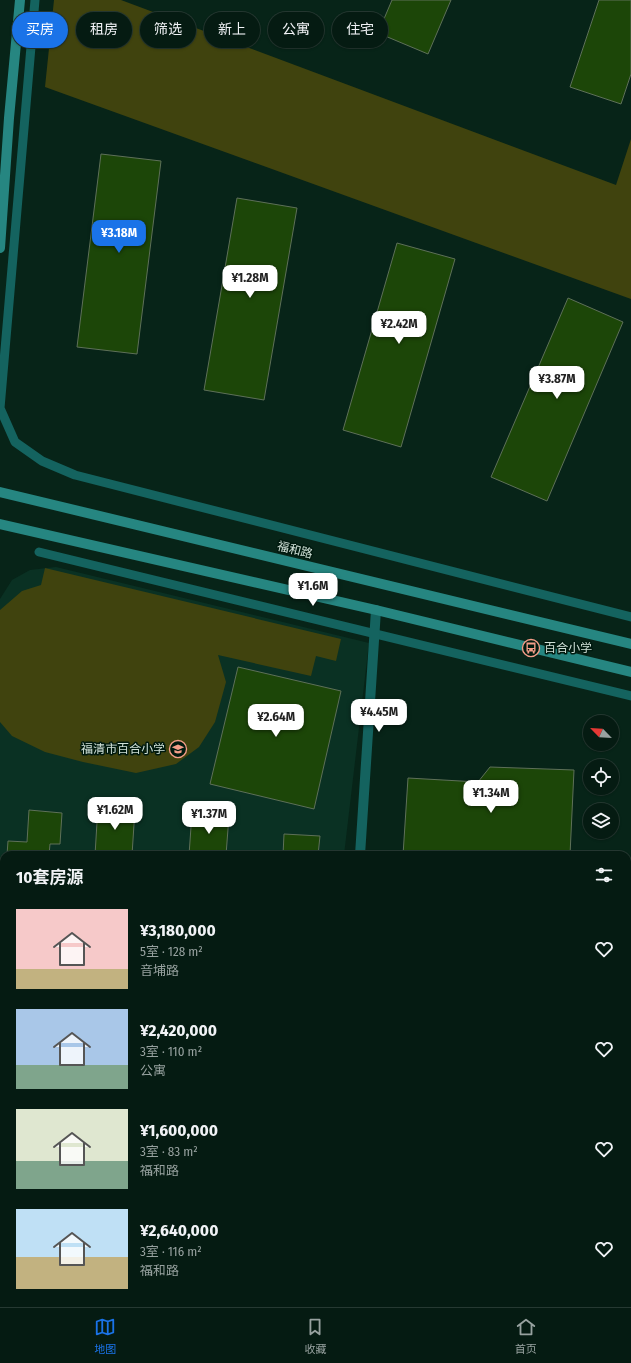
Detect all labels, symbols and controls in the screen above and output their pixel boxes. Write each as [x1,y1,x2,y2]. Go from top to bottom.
chip: 买房 [12,12,68,48]
chip: 租房 [76,12,132,48]
chip: 筛选 [140,12,196,48]
chip: 新上 [204,12,260,48]
chip: 公寓 [268,12,324,48]
chip: 住宅 [332,12,388,48]
pin: ¥3.18M [86,220,152,254]
text: ¥3.18M [101,225,137,240]
pin: ¥1.28M [217,265,283,299]
text: ¥1.28M [231,270,269,285]
pin: ¥2.42M [366,311,432,345]
text: ¥2.42M [380,316,418,331]
pin: ¥3.87M [524,366,590,400]
text: ¥3.87M [538,371,576,386]
street label: 福和路 [276,539,314,561]
pin: ¥1.6M [285,573,341,607]
text: ¥1.6M [298,578,328,593]
bus stop icon: 百合小学 [521,638,541,658]
place label: 百合小学 [544,641,592,655]
pin: ¥4.45M [346,699,412,733]
pin: ¥2.64M [243,704,309,738]
text: ¥4.45M [360,704,398,719]
text: ¥2.64M [257,709,295,724]
north arrow [583,715,619,751]
map controls [583,715,619,839]
school or university icon: 福清市百合小学 [168,739,188,759]
place label: 福清市百合小学 [81,742,165,756]
button: locate [583,759,619,795]
pin: ¥1.34M [458,780,524,814]
text: ¥1.34M [472,785,510,800]
pin: ¥1.62M [82,797,148,831]
pin: ¥1.37M [176,801,242,835]
text: ¥1.62M [97,802,133,817]
button: layers [583,803,619,839]
text: ¥1.37M [191,806,227,821]
icon: filters [593,864,615,886]
text: 10套房源 [16,867,83,888]
text: ¥3,180,000 [140,920,216,941]
icon: home [48,925,96,973]
icon: heart [593,938,615,960]
text: 5室 · 128 m² [140,944,203,959]
text: 音埔路 [140,963,179,978]
text: ¥2,420,000 [140,1020,217,1041]
icon: home [48,1025,96,1073]
icon: heart [593,1038,615,1060]
text: 3室 · 110 m² [140,1044,202,1059]
text: 公寓 [140,1063,166,1078]
text: ¥1,600,000 [140,1120,218,1141]
icon: home [48,1125,96,1173]
icon: heart [593,1138,615,1160]
text: 3室 · 83 m² [140,1144,198,1159]
text: 福和路 [140,1163,179,1178]
text: ¥2,640,000 [140,1220,218,1241]
icon: home [48,1225,96,1273]
icon: heart [593,1238,615,1260]
text: 3室 · 116 m² [140,1244,202,1259]
text: 福和路 [140,1263,179,1278]
tab: 地图 [94,1316,116,1356]
tab: 收藏 [304,1316,326,1356]
tab: 首页 [515,1316,537,1356]

